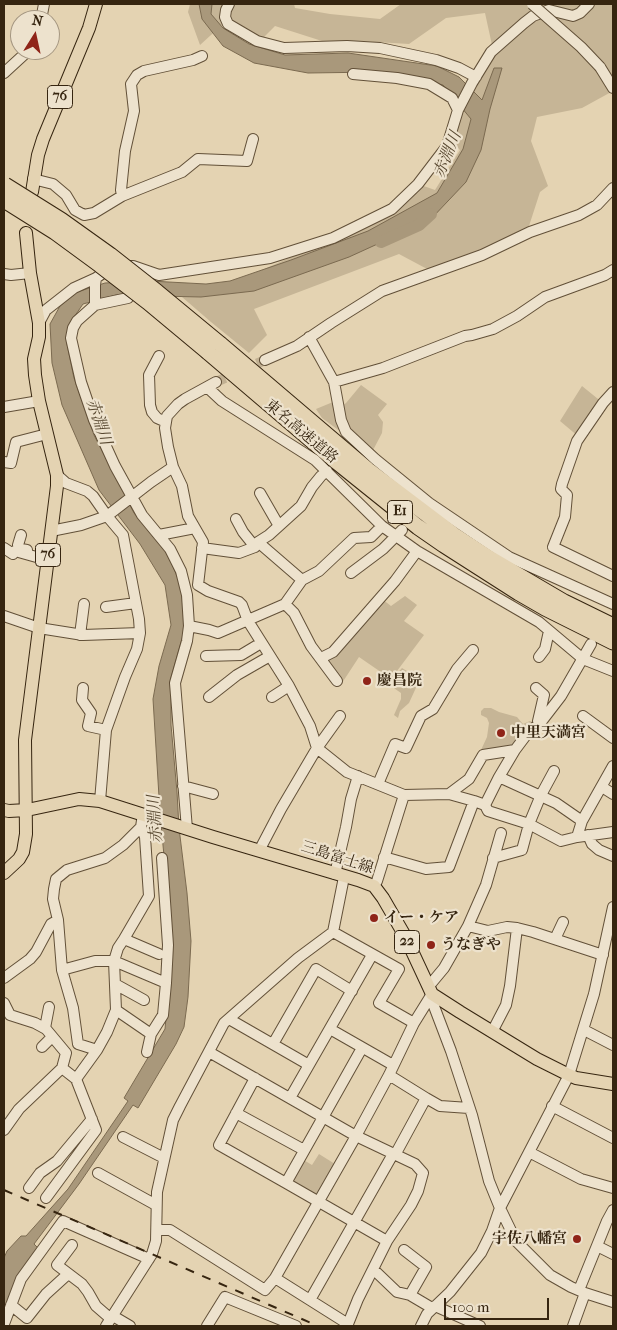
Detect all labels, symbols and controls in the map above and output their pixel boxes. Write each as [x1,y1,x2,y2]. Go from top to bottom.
north arrow [10,10,60,60]
text: N [31,11,44,30]
road number: 76 [48,85,72,108]
water label: 赤淵川 [430,129,466,181]
water label: 赤淵川 [81,396,115,448]
street label: 東名高速道路 [261,396,341,468]
road number: E1 [388,501,412,524]
road number: 76 [36,544,60,566]
place label: 慶昌院 [377,672,422,690]
marker: 慶昌院 [361,675,373,687]
place label: 中里天満宮 [511,724,586,742]
marker: 中里天満宮 [495,727,507,739]
water label: 赤淵川 [145,794,167,844]
street label: 三島富士線 [299,838,375,878]
place label: イー・ケア [384,909,459,927]
marker: イー・ケア [368,912,380,924]
road number: 22 [394,930,420,954]
place label: うなぎや [441,936,501,954]
marker: うなぎや [425,939,437,951]
place label: 宇佐八幡宮 [492,1230,567,1248]
marker: 宇佐八幡宮 [571,1233,583,1245]
scale bar [447,1288,552,1320]
text: 100 m [452,1298,490,1316]

